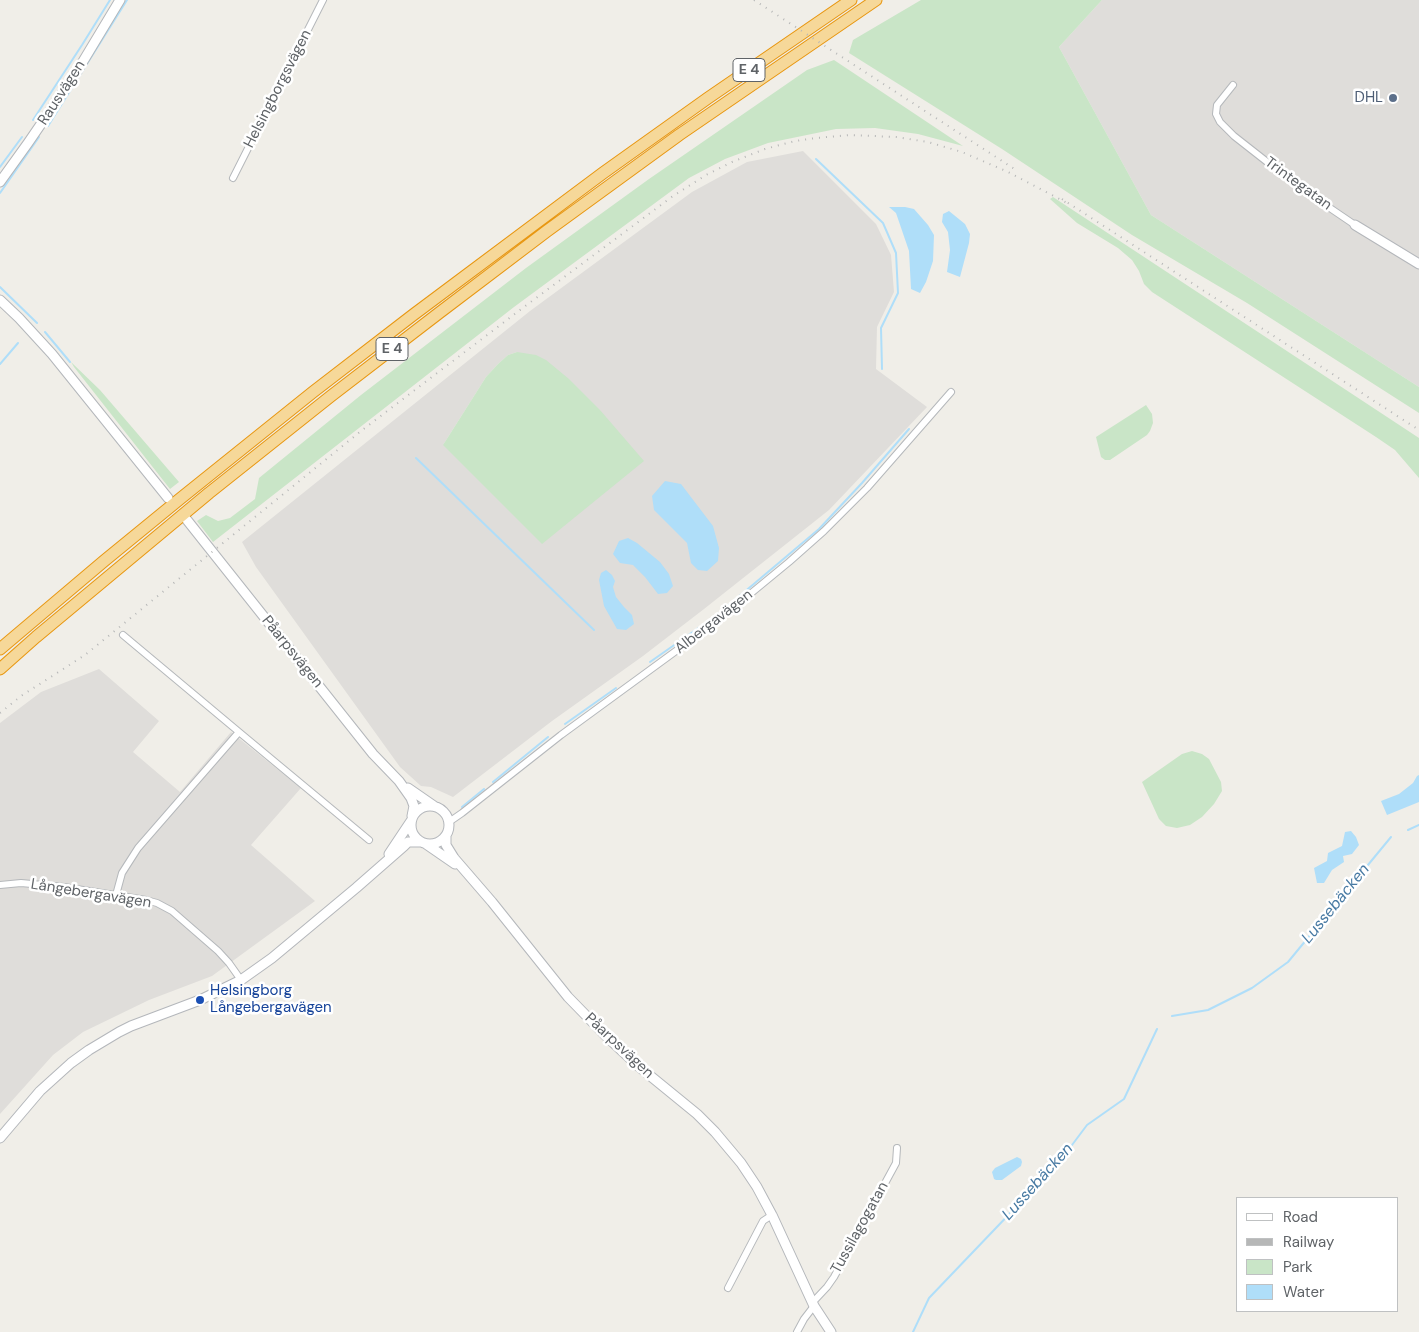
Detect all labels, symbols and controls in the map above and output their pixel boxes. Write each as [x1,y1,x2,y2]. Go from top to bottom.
street label: Helsingborgsvägen [240,27,316,151]
street label: Rausvägen [34,57,90,129]
road number: E 4 [733,58,765,82]
place label: DHL [1355,89,1383,107]
marker: DHL [1387,92,1399,104]
street label: Trintegatan [1261,154,1335,214]
road number: E 4 [376,338,408,360]
street label: Albergavägen [672,586,756,658]
street label: Påarpsvägen [257,612,327,692]
water label: Lussebäcken [1298,860,1374,948]
street label: Långebergavägen [30,876,152,912]
place label: Helsingborg Långebergavägen [210,982,332,1017]
marker: Helsingborg Långebergavägen [194,994,206,1006]
street label: Påarpsvägen [581,1010,657,1082]
water label: Lussebäcken [999,1140,1077,1224]
street label: Tussilagogatan [827,1179,893,1277]
legend [1236,1197,1399,1312]
text: Road [1283,1207,1318,1227]
text: Railway [1283,1232,1334,1252]
text: Park [1283,1257,1313,1277]
text: Water [1283,1282,1324,1302]

